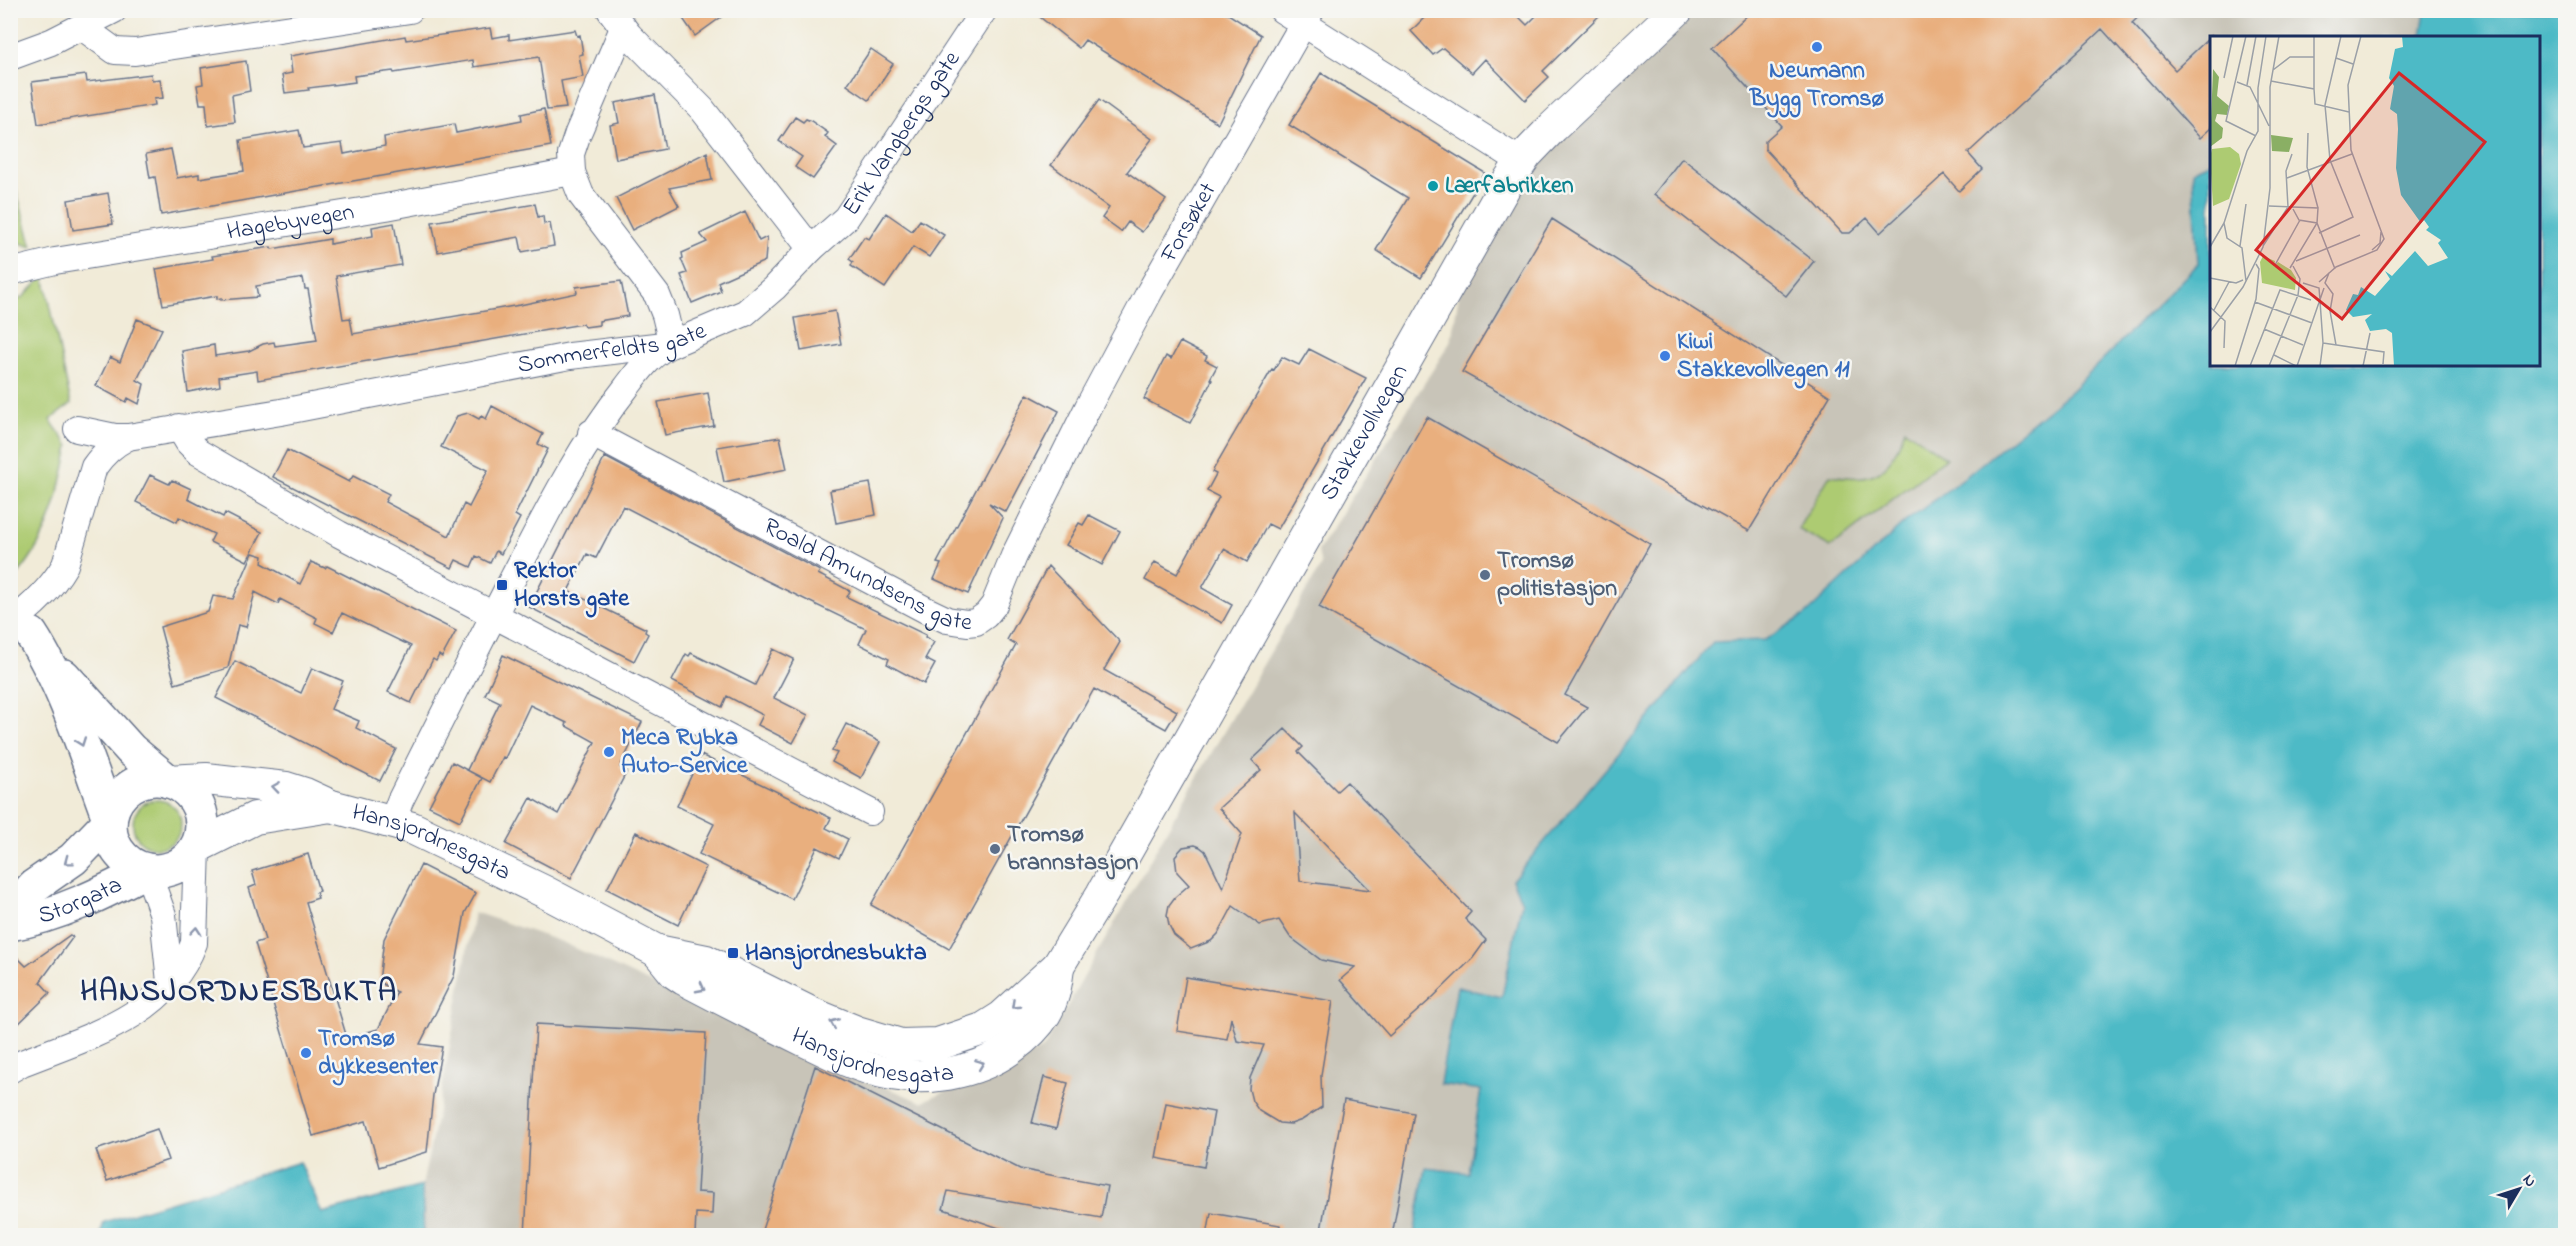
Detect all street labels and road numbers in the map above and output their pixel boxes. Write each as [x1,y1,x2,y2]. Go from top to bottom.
street label: Erik Vangbergs gate [834,44,970,223]
street label: Forsøket [1152,176,1226,270]
street label: Hagebyvegen [224,195,357,250]
street label: Sommerfeldts gate [515,314,712,383]
street label: Stakkevollvegen [1312,358,1417,507]
street label: Roald Amundsens gate [757,509,975,641]
street label: Hansjordnesgata [348,795,516,890]
street label: Storgata [34,868,128,934]
street label: Hansjordnesgata [785,1019,956,1094]

